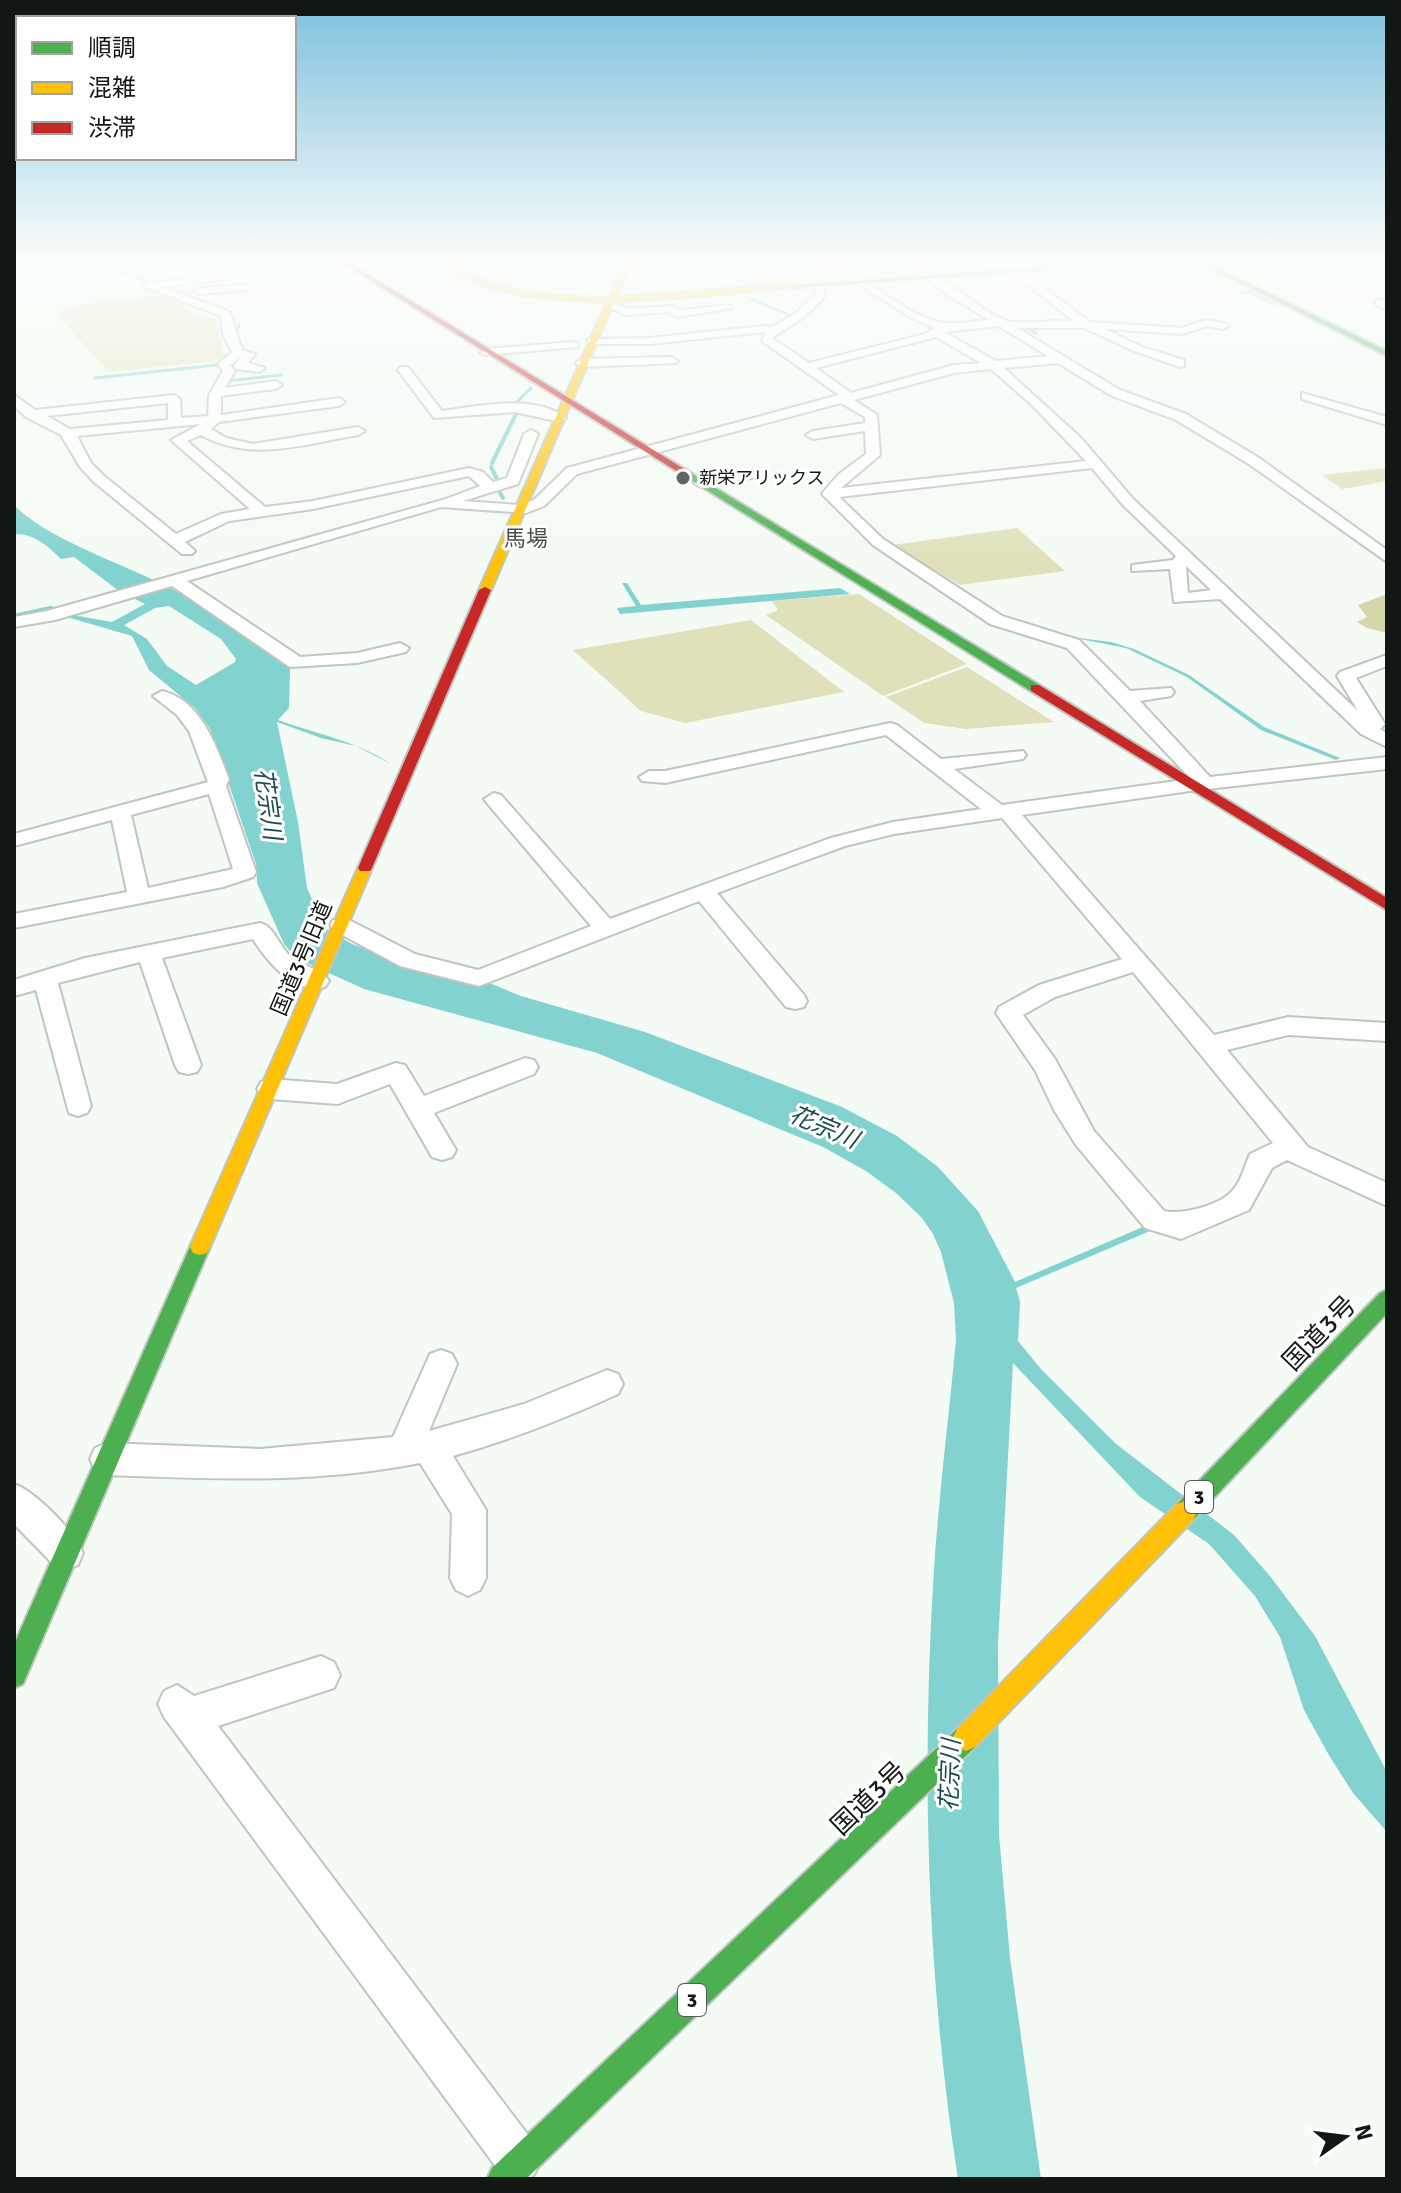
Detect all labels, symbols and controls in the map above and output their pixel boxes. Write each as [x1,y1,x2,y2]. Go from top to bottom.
legend [16,16,296,160]
text: 順調 [88,33,136,63]
text: 混雑 [88,73,136,103]
text: 渋滞 [88,113,136,143]
place label: 新栄アリックス [699,467,824,489]
marker: 新栄アリックス [674,469,692,487]
district label: 馬場 [504,525,548,552]
water label: 花宗川 [248,766,288,845]
street label: 国道3号旧道 [265,897,338,1020]
water label: 花宗川 [785,1099,866,1156]
street label: 国道3号 [1276,1289,1363,1378]
road number: 3 [1185,1481,1213,1513]
water label: 花宗川 [934,1736,966,1812]
street label: 国道3号 [824,1755,913,1842]
road number: 3 [678,1984,706,2016]
north arrow [1305,2097,1385,2177]
text: N [1349,2122,1379,2143]

